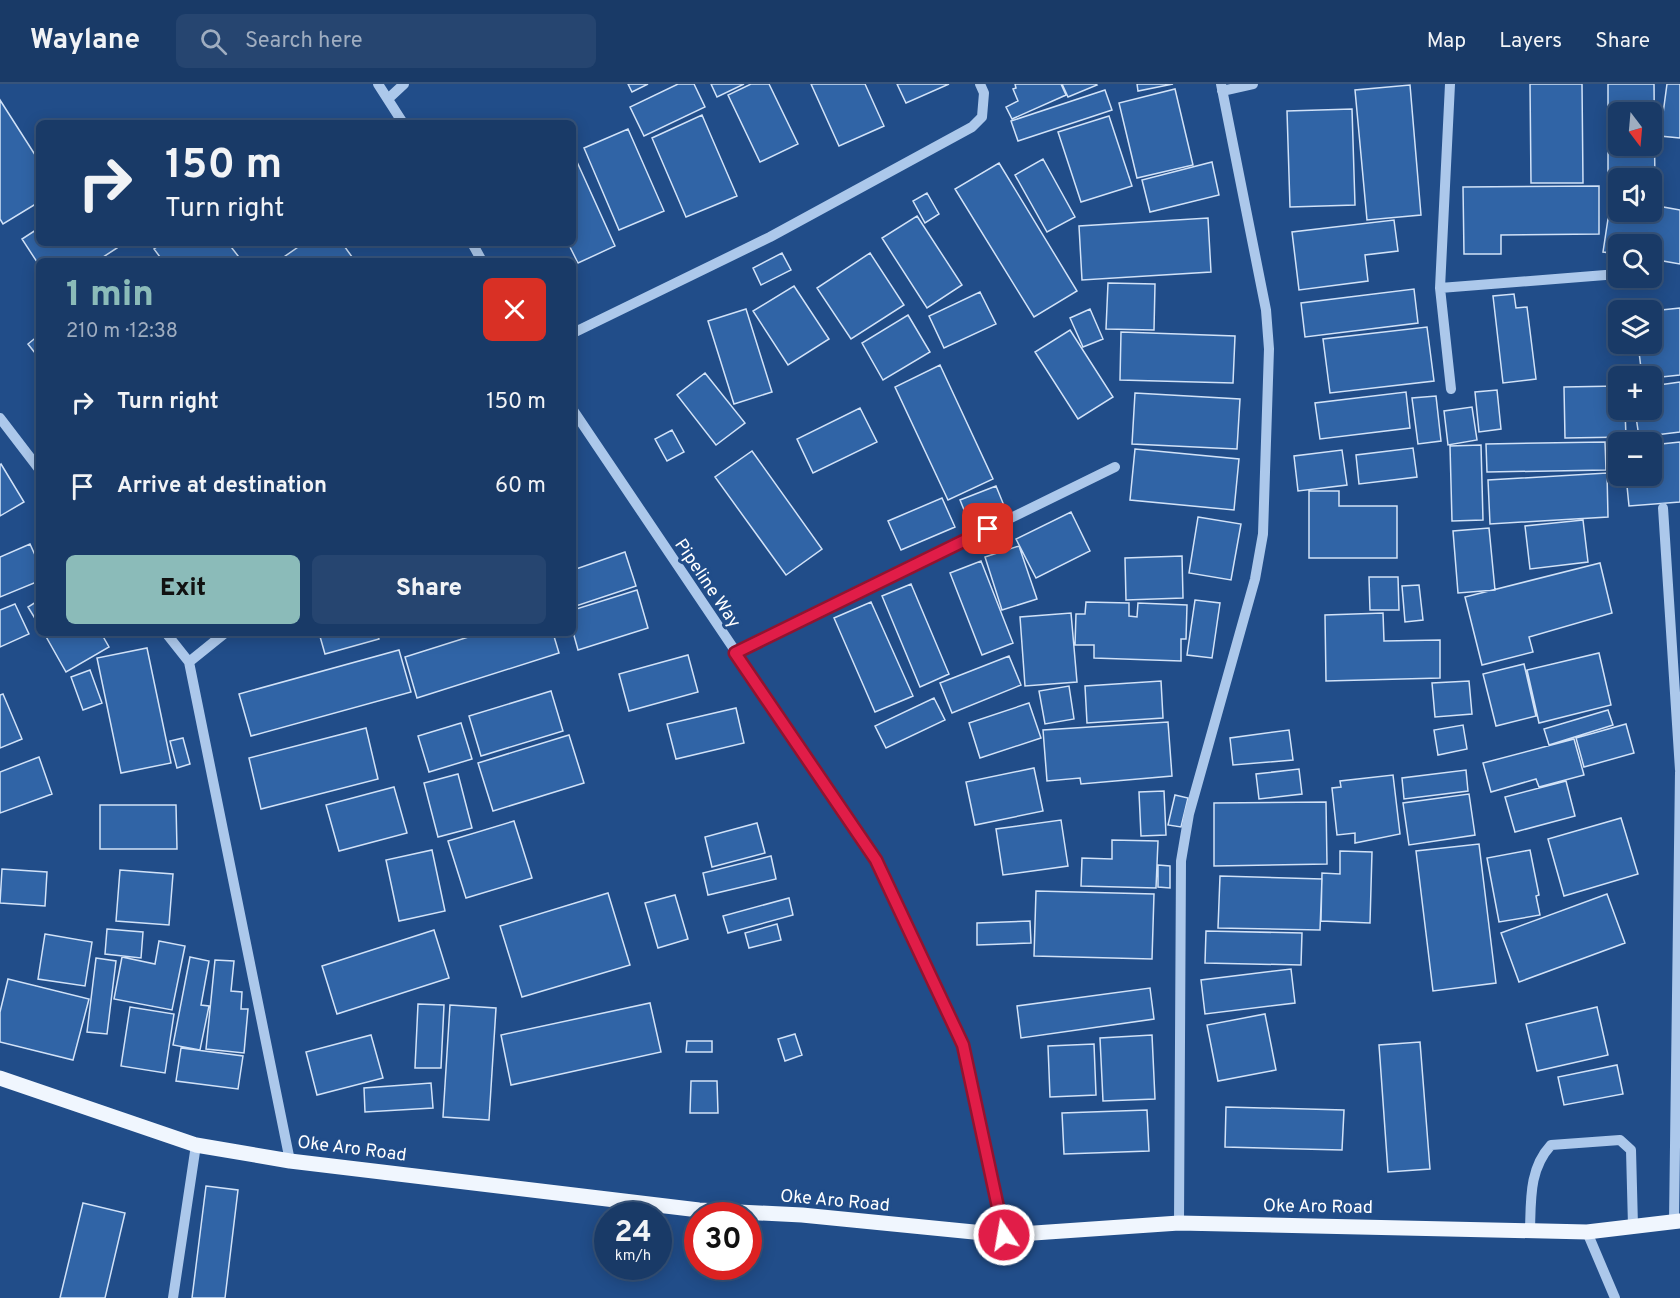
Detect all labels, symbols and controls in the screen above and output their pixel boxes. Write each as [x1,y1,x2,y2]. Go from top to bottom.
search box [176,14,596,68]
text: Waylane [30,23,140,59]
icon: search [197,25,230,58]
text: Search here [245,28,363,55]
text: Map [1427,28,1466,55]
text: Layers [1499,28,1562,55]
text: Share [1595,28,1650,55]
north arrow [1608,102,1662,156]
map controls [1608,102,1662,486]
text: 150 m [165,140,282,193]
icon: right [66,144,144,222]
button: sound [1608,168,1662,222]
text: Turn right [165,192,284,226]
button: search [1608,234,1662,288]
text: 1 min [66,273,154,319]
button: close [483,278,546,341]
button: layers [1608,300,1662,354]
text: 210 m · 12:38 [66,319,178,345]
button: + [1608,366,1662,420]
icon: right [66,386,99,419]
text: Turn right [117,389,219,416]
text: 150 m [486,389,546,416]
button: − [1608,432,1662,486]
icon: arrive [66,470,99,503]
text: Arrive at destination [117,473,327,500]
text: 60 m [495,473,546,500]
pin [962,503,1013,554]
icon: arrive [971,512,1004,545]
street label: Pipeline Way [668,535,745,633]
button: Exit [66,555,300,624]
button: Share [312,555,546,624]
street label: Oke Aro Road [296,1131,408,1168]
street label: Oke Aro Road [779,1185,891,1218]
street label: Oke Aro Road [1263,1195,1373,1220]
speed limit sign: 30 [684,1202,762,1280]
position arrow [972,1203,1036,1267]
text: 24 [614,1215,652,1252]
text: km/h [615,1247,651,1266]

